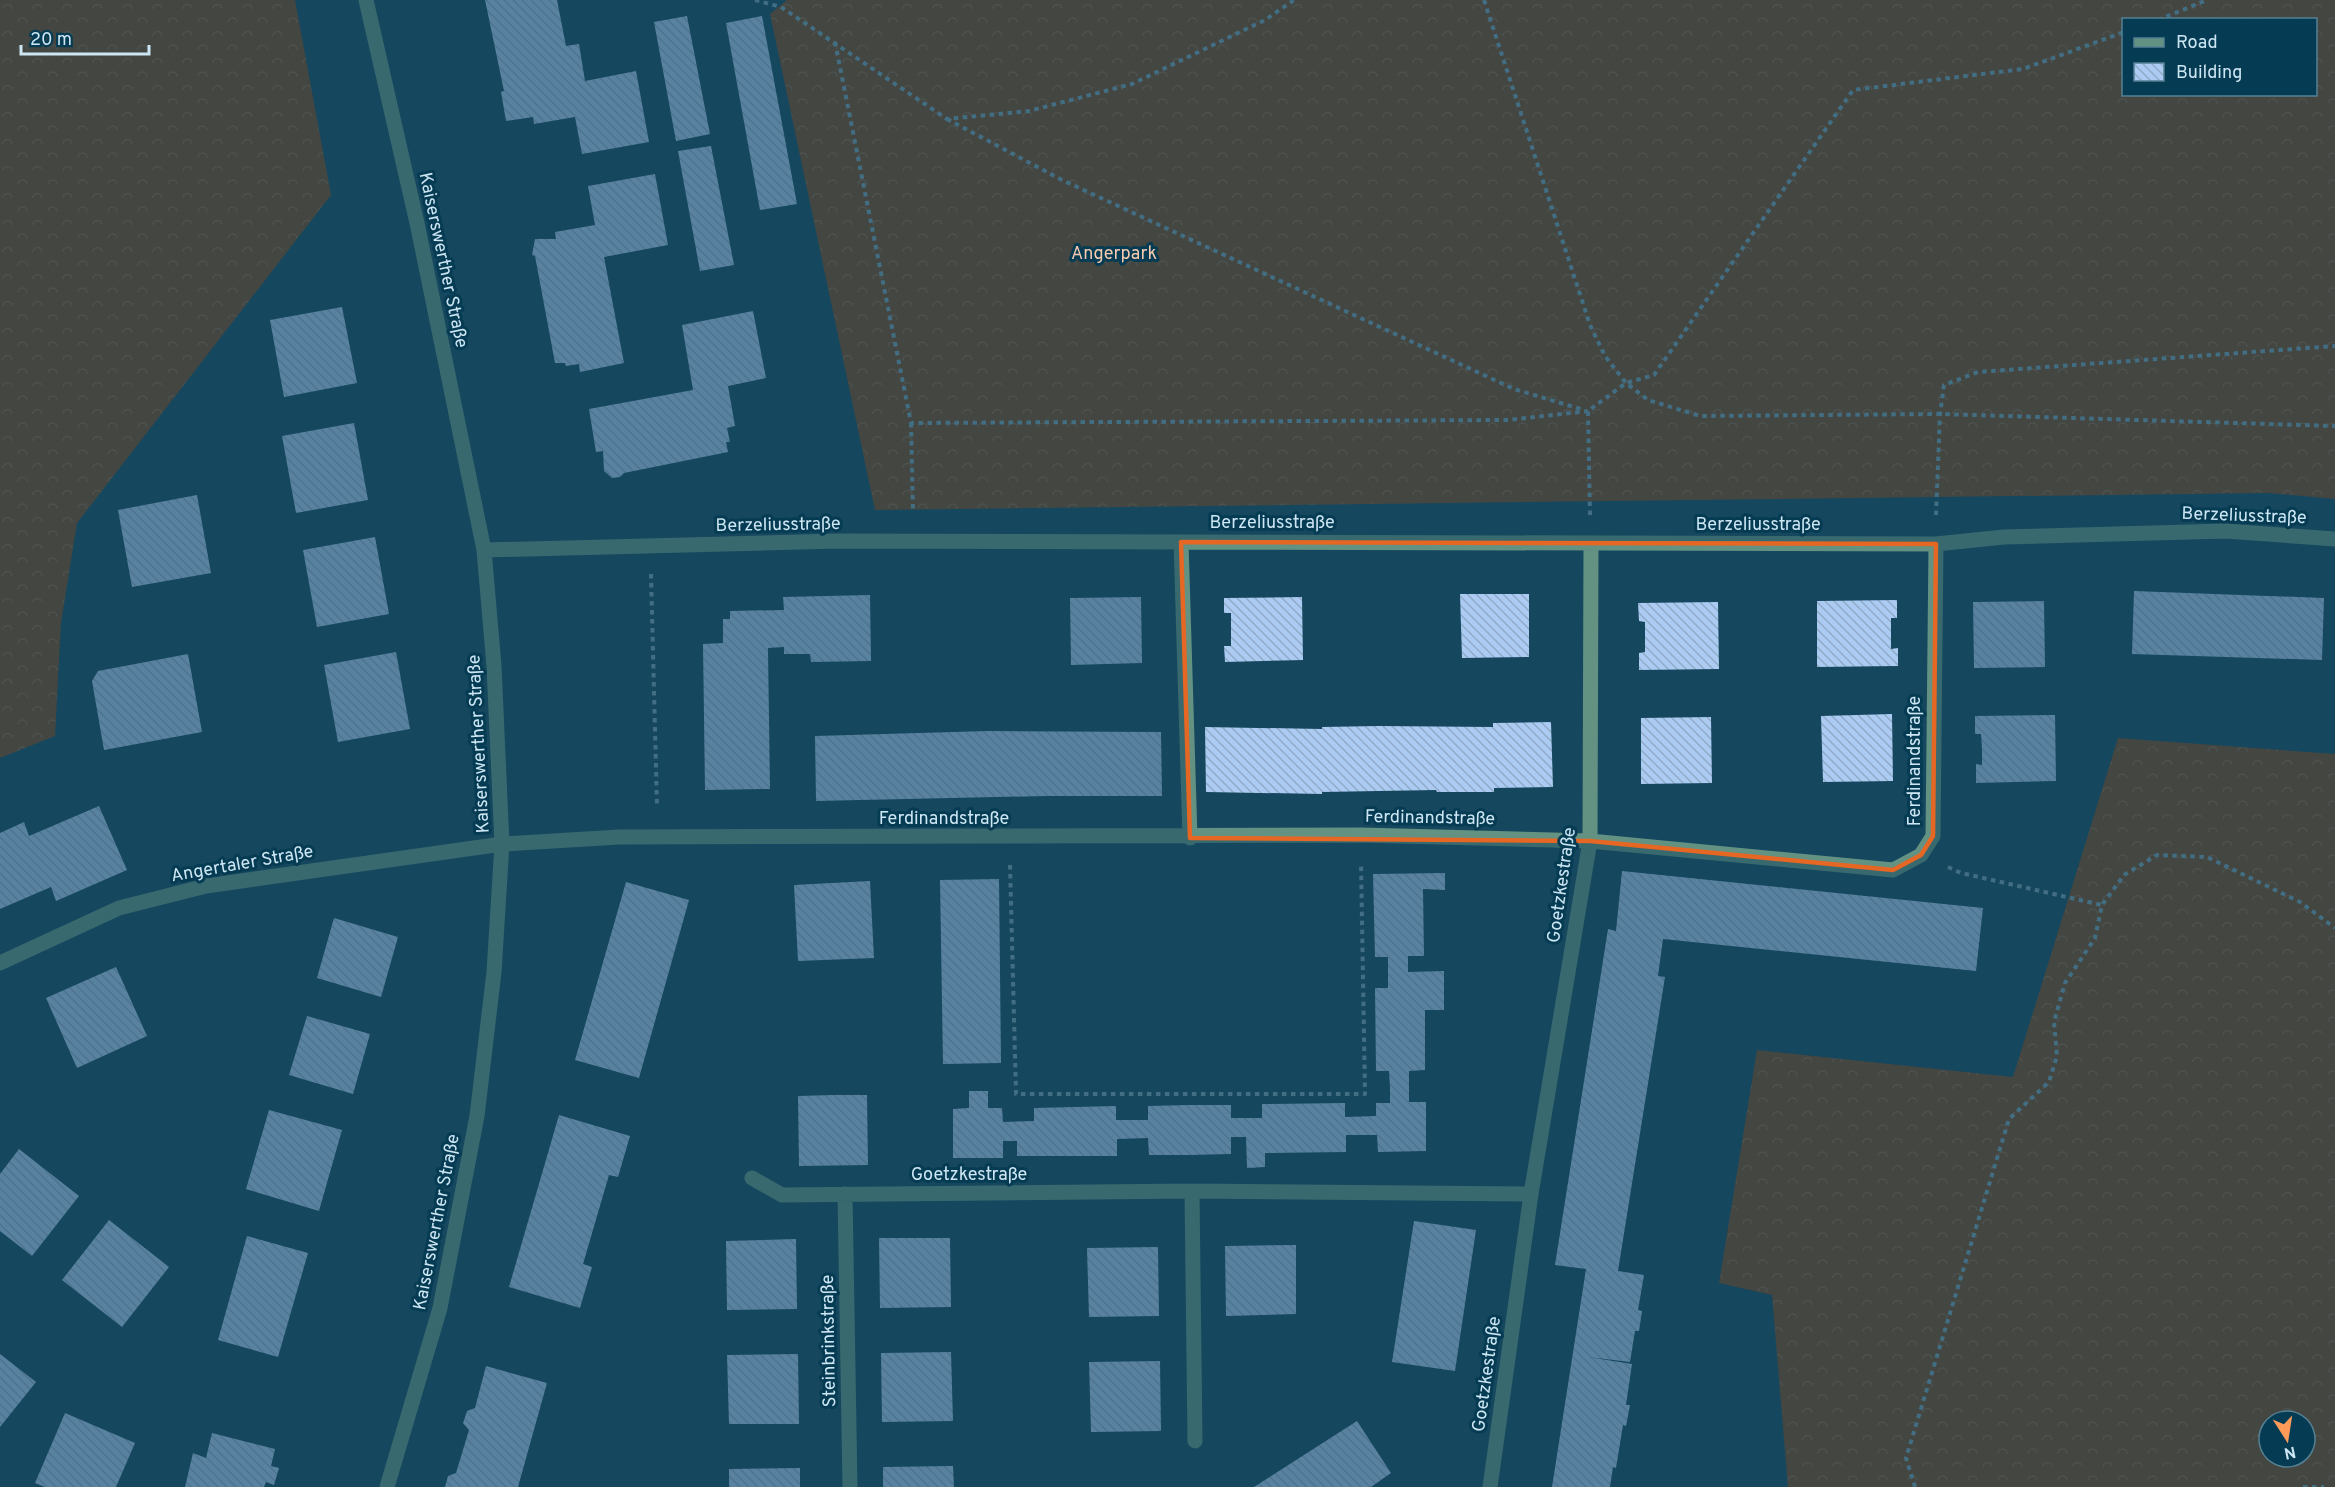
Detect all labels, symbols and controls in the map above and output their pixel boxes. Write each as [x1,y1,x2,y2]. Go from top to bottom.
scale bar [21,18,148,56]
legend [2122,18,2317,96]
text: 20 m [30,29,72,52]
text: Road [2176,32,2218,55]
text: Building [2176,62,2242,85]
street label: Kaiserswerther Straße [413,170,472,350]
park label: Angerpark [1071,243,1157,266]
street label: Berzeliusstraße [2181,503,2307,530]
street label: Berzeliusstraße [1209,512,1335,535]
street label: Berzeliusstraße [715,513,841,538]
street label: Berzeliusstraße [1695,514,1821,537]
street label: Kaiserswerther Straße [463,654,496,834]
street label: Ferdinandstraße [1904,696,1927,826]
street label: Ferdinandstraße [1365,806,1495,831]
street label: Ferdinandstraße [879,808,1009,831]
street label: Goetzkestraße [1543,826,1582,945]
street label: Angertaler Straße [169,841,315,888]
street label: Kaiserswerther Straße [409,1132,466,1312]
street label: Goetzkestraße [911,1164,1027,1187]
street label: Steinbrinkstraße [817,1275,842,1407]
street label: Goetzkestraße [1468,1315,1507,1434]
north arrow [2257,1409,2317,1469]
text: N [2282,1441,2297,1463]

